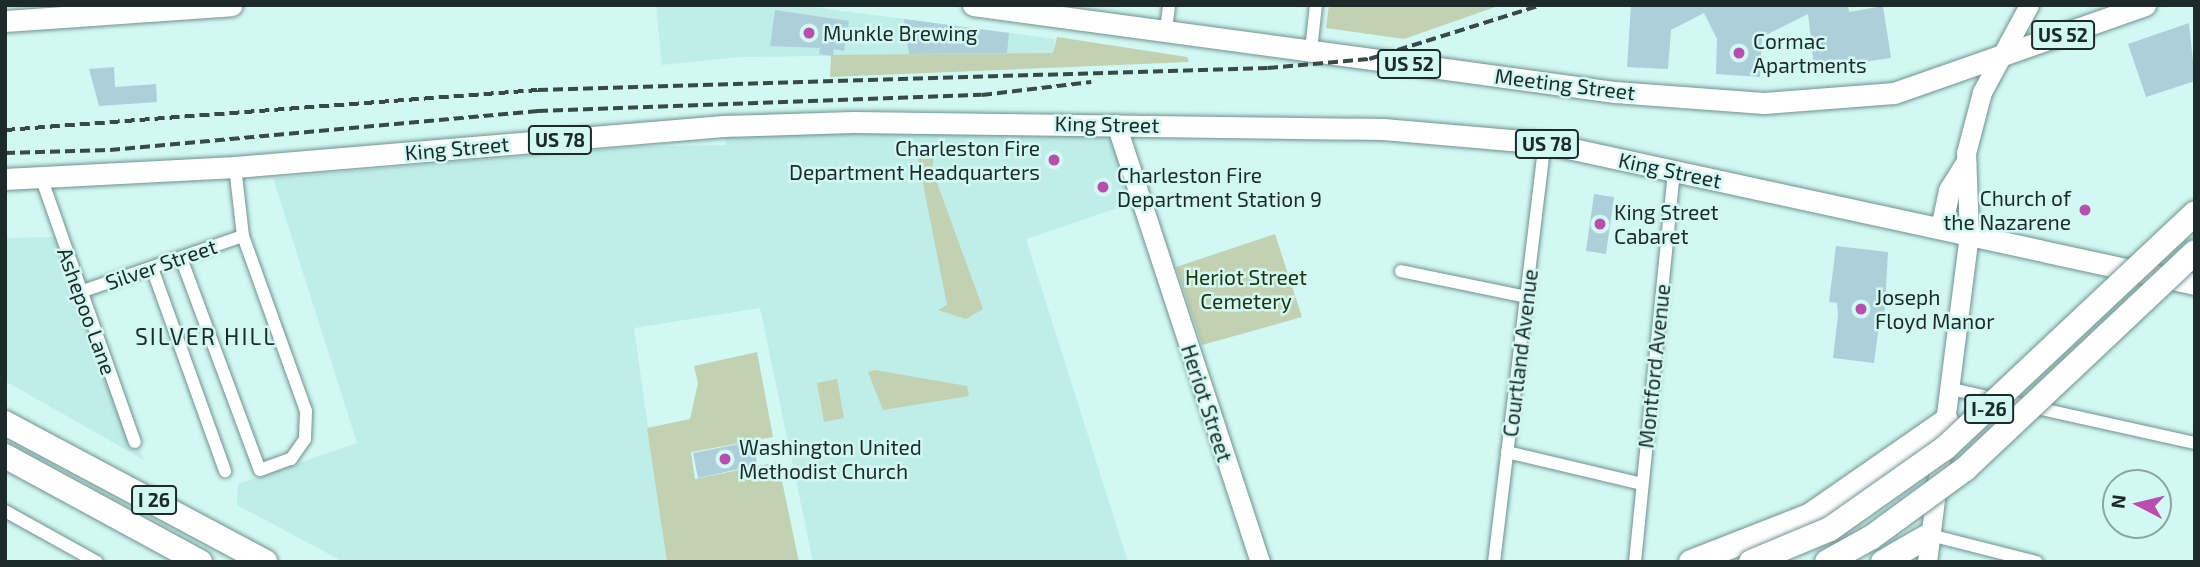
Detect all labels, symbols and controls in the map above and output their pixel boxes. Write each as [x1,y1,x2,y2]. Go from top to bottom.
place label: Munkle Brewing [823,20,977,46]
road number: US 52 [2030,20,2096,50]
marker: Munkle Brewing [801,25,817,41]
place label: Cormac Apartments [1753,28,1867,78]
marker: Cormac Apartments [1731,45,1747,61]
road number: US 52 [1376,48,1442,80]
street label: Meeting Street [1493,63,1637,105]
street label: King Street [1054,110,1160,138]
road number: US 78 [527,124,593,156]
road number: US 78 [1514,128,1580,160]
street label: King Street [404,131,510,165]
place label: Charleston Fire Department Headquarters [789,135,1040,185]
street label: King Street [1616,147,1724,193]
marker: Charleston Fire Department Headquarters [1046,152,1062,168]
place label: Charleston Fire Department Station 9 [1117,162,1322,212]
marker: Charleston Fire Department Station 9 [1095,179,1111,195]
place label: Church of the Nazarene [1943,185,2071,235]
place label: King Street Cabaret [1614,199,1719,249]
marker: Church of the Nazarene [2077,202,2093,218]
marker: King Street Cabaret [1592,216,1608,232]
street label: Silver Street [102,233,220,295]
street label: Ashepoo Lane [52,244,122,378]
park label: Heriot Street Cemetery [1185,264,1307,314]
street label: Courtland Avenue [1497,267,1543,439]
street label: Montford Avenue [1633,282,1675,450]
place label: Joseph Floyd Manor [1875,284,1995,334]
marker: Joseph Floyd Manor [1853,301,1869,317]
district label: SILVER HILL [136,322,276,350]
street label: Heriot Street [1176,341,1238,465]
road number: I-26 [1963,394,2015,424]
place label: Washington United Methodist Church [739,434,922,484]
marker: Washington United Methodist Church [717,451,733,467]
north arrow [2102,469,2172,539]
road number: I 26 [130,485,178,516]
text: N [2105,493,2130,510]

